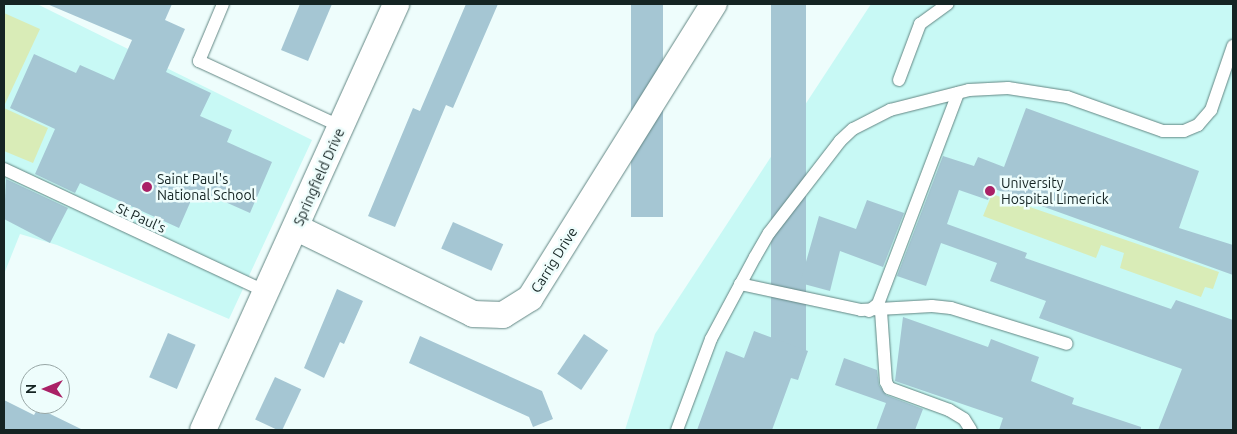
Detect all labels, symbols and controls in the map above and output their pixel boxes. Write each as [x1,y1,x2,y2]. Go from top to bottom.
street label: Springfield Drive [290,126,348,228]
place label: Saint Paul's National School [157,171,255,203]
place label: University Hospital Limerick [1001,175,1109,208]
marker: Saint Paul's National School [141,181,153,193]
marker: University Hospital Limerick [983,184,997,198]
street label: St Paul's [114,200,168,236]
street label: Carrig Drive [527,224,581,296]
north arrow [20,364,70,414]
text: N [23,384,39,394]

